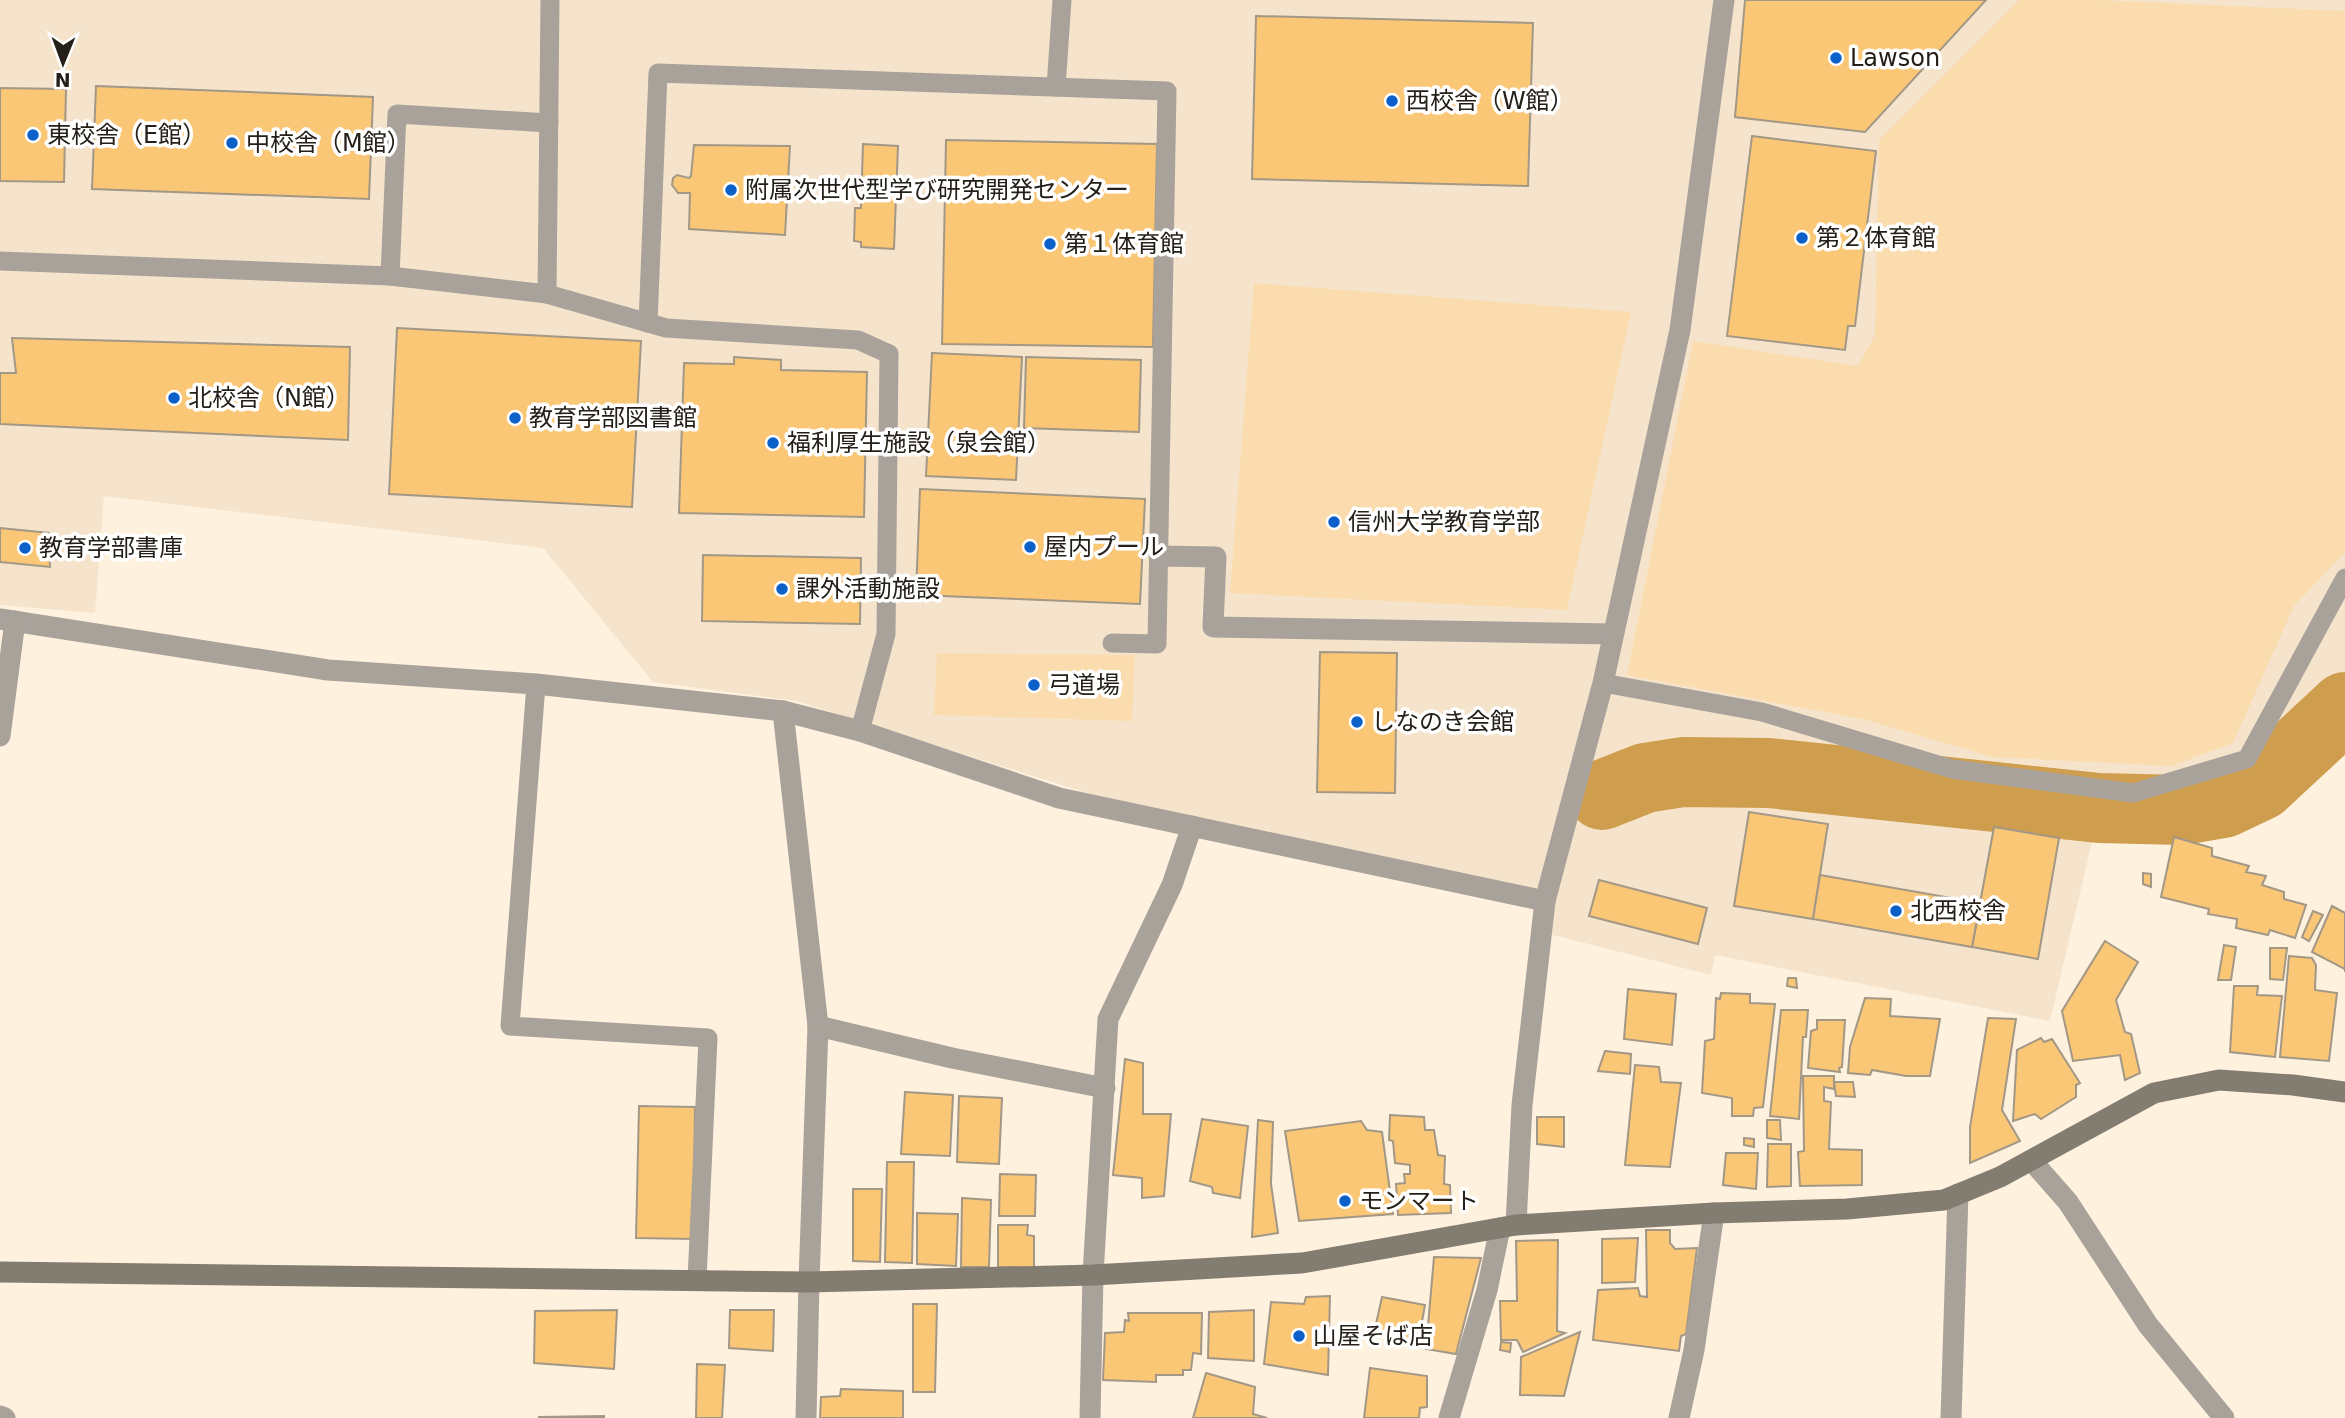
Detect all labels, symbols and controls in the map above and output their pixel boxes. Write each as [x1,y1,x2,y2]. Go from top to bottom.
north arrow [28,28,98,98]
place label: Lawson [1850,44,1940,72]
marker: Lawson [1828,50,1844,66]
text: N [55,69,71,91]
place label: 西校舎（W館） [1406,87,1574,115]
marker: 西校舎（W館） [1384,93,1400,109]
place label: 東校舎（E館） [47,121,206,149]
marker: 東校舎（E館） [25,127,41,143]
place label: 中校舎（M館） [246,129,411,157]
marker: 中校舎（M館） [224,135,240,151]
place label: 附属次世代型学び研究開発センター [745,176,1129,204]
marker: 附属次世代型学び研究開発センター [723,182,739,198]
place label: 第２体育館 [1816,224,1936,252]
place label: 第１体育館 [1064,230,1184,258]
marker: 第２体育館 [1794,230,1810,246]
marker: 第１体育館 [1042,236,1058,252]
place label: 北校舎（N館） [188,384,350,412]
marker: 北校舎（N館） [166,390,182,406]
place label: 教育学部図書館 [529,404,697,432]
marker: 教育学部図書館 [507,410,523,426]
place label: 福利厚生施設（泉会館） [787,429,1051,457]
marker: 福利厚生施設（泉会館） [765,435,781,451]
place label: 信州大学教育学部 [1348,508,1540,536]
marker: 信州大学教育学部 [1326,514,1342,530]
place label: 屋内プール [1044,533,1164,561]
place label: 教育学部書庫 [39,534,183,562]
marker: 屋内プール [1022,539,1038,555]
marker: 教育学部書庫 [17,540,33,556]
place label: 課外活動施設 [796,575,940,603]
marker: 課外活動施設 [774,581,790,597]
place label: 弓道場 [1048,671,1120,699]
marker: 弓道場 [1026,677,1042,693]
place label: しなのき会館 [1371,708,1514,736]
marker: しなのき会館 [1349,714,1365,730]
place label: 北西校舎 [1910,897,2006,925]
marker: 北西校舎 [1888,903,1904,919]
place label: モンマート [1359,1187,1479,1215]
marker: モンマート [1337,1193,1353,1209]
place label: 山屋そば店 [1313,1322,1433,1350]
marker: 山屋そば店 [1291,1328,1307,1344]

